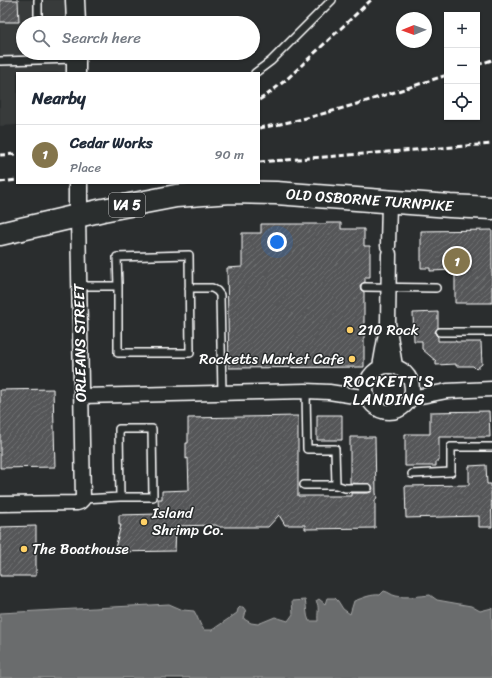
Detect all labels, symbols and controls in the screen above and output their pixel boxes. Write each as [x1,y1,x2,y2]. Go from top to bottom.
north arrow [396,12,432,48]
map controls [444,12,480,120]
button: + [444,12,480,48]
search box [16,16,260,60]
text: Search here [62,25,141,51]
icon: search [30,27,52,49]
button: − [444,48,480,84]
text: Nearby [32,83,86,113]
button: locate [444,84,480,120]
text: Cedar Works [70,130,153,156]
text: 1 [42,143,48,166]
text: 90 m [214,143,244,166]
text: Place [70,156,101,179]
street label: OLD OSBORNE TURNPIKE [285,181,456,219]
road number: VA 5 [109,193,145,217]
your location [267,232,287,252]
pin: 1 [444,246,470,276]
street label: ORLEANS STREET [66,283,94,402]
place label: 210 Rock [358,317,419,343]
marker: 210 Rock [345,325,355,335]
place label: Rocketts Market Cafe [199,346,344,372]
marker: Rocketts Market Cafe [347,354,357,364]
district label: ROCKETT'S LANDING [343,367,435,414]
place label: Island Shrimp Co. [151,500,224,543]
marker: Island Shrimp Co. [139,517,149,527]
place label: The Boathouse [32,536,129,562]
marker: The Boathouse [19,544,29,554]

